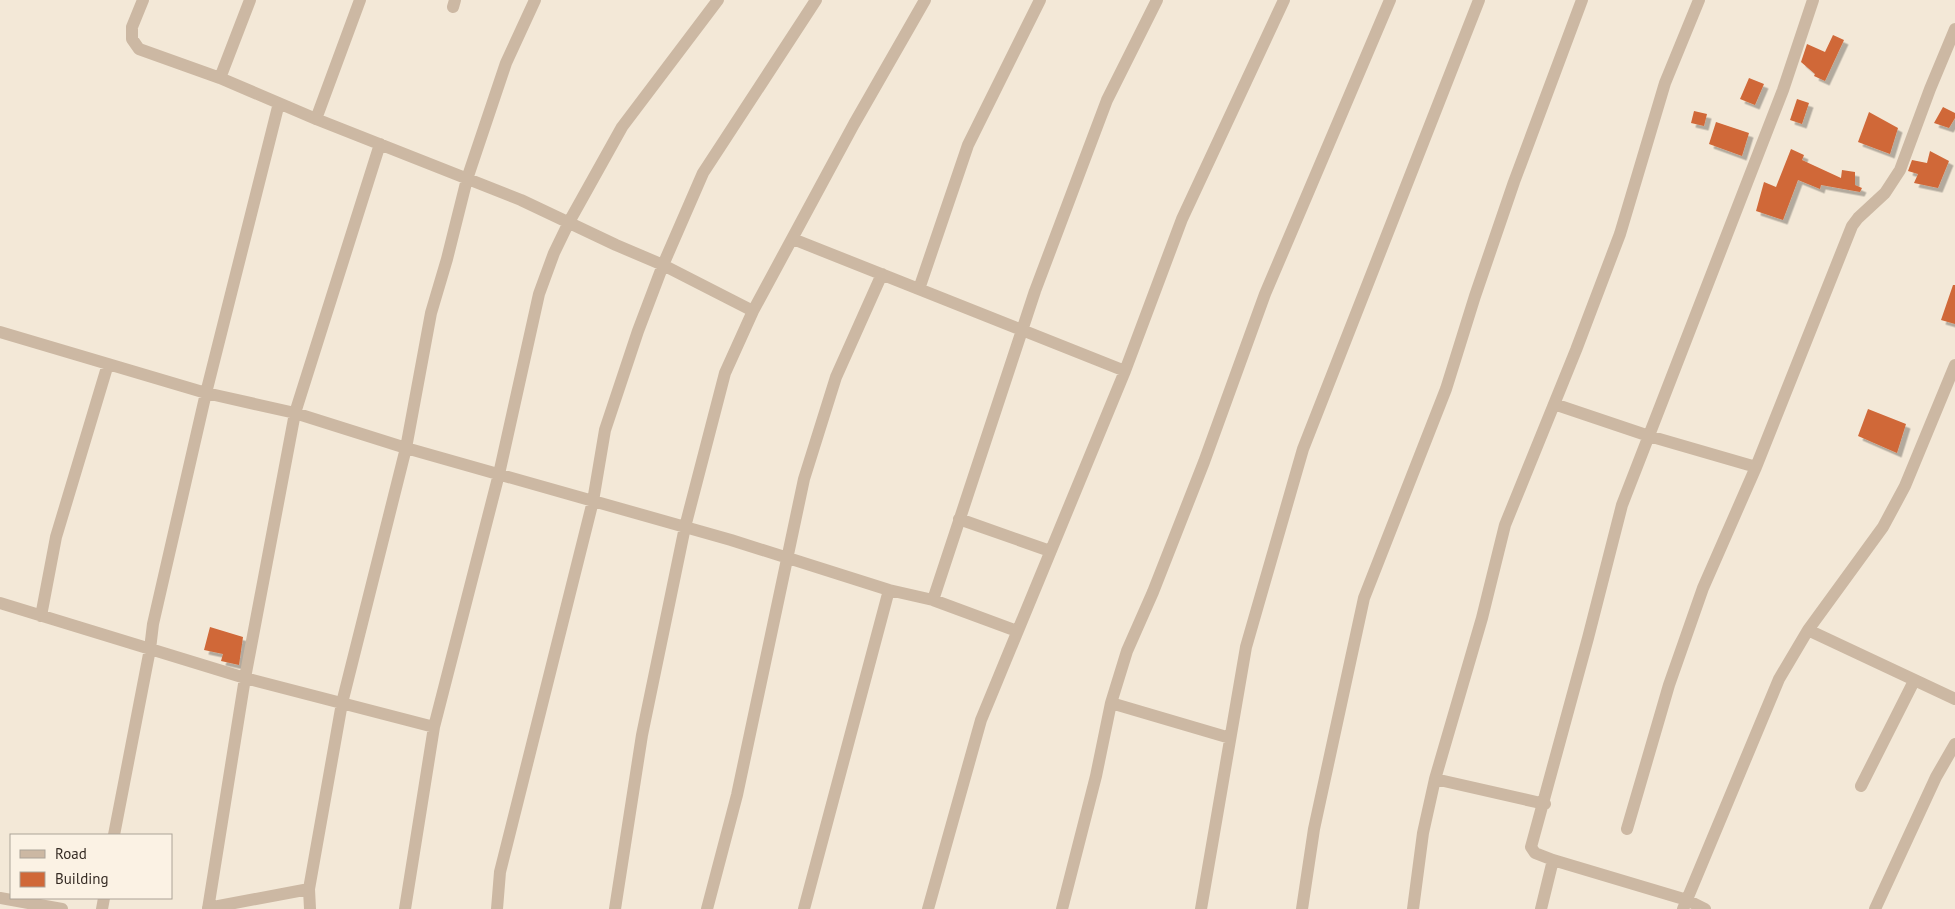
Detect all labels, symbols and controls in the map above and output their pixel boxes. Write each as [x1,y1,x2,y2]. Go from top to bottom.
legend [10,834,172,899]
text: Road [55,844,87,863]
text: Building [55,869,109,888]

